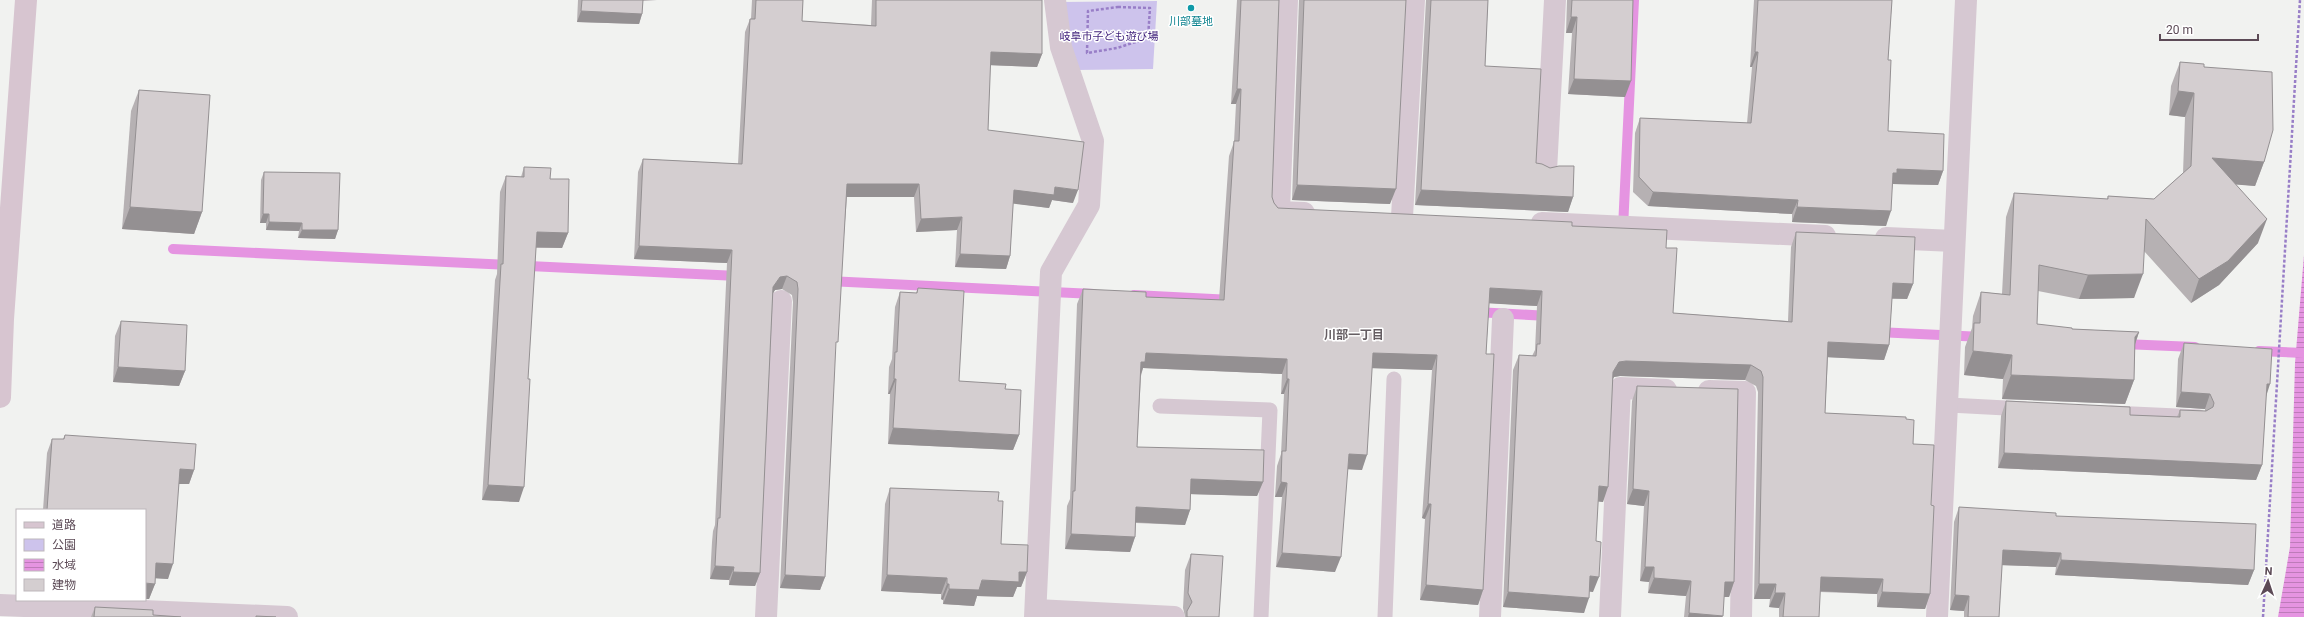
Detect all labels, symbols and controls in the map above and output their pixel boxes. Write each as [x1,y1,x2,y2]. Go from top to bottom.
marker: 川部墓地 [1186,3,1196,13]
place label: 川部墓地 [1169,15,1213,28]
scale bar [2160,16,2258,42]
text: 20 m [2166,23,2193,37]
park label: 岐阜市子ども遊び場 [1060,30,1159,43]
district label: 川部一丁目 [1324,328,1384,342]
legend [16,509,146,601]
text: 道路 [52,518,76,532]
text: 公園 [52,538,76,552]
text: 水域 [52,558,76,572]
north arrow [2248,561,2288,601]
text: N [2264,565,2273,578]
text: 建物 [52,578,76,592]

